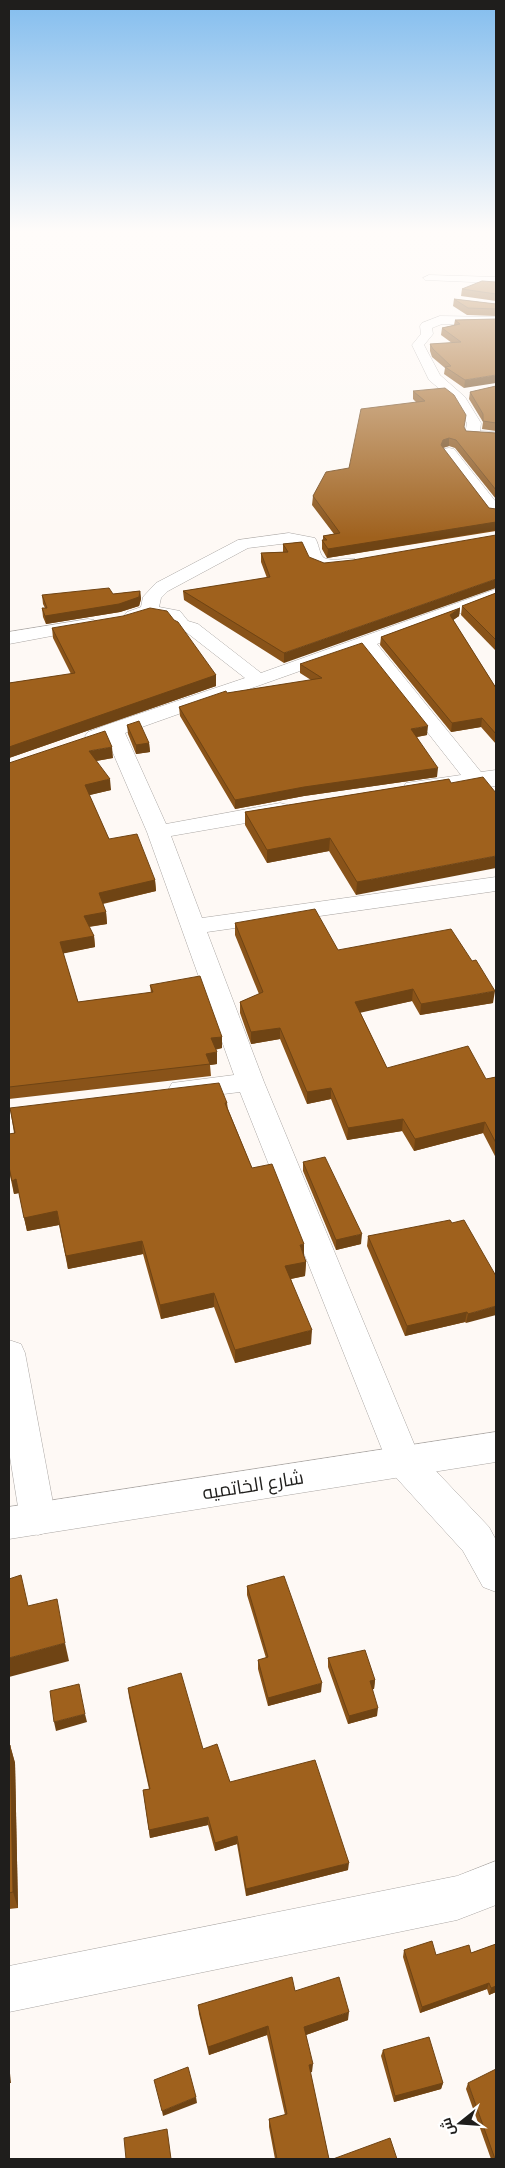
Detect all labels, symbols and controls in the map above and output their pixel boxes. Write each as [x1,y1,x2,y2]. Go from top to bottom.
street label: شارع الخاتميه [201,1466,306,1506]
north arrow [435,2098,485,2148]
text: ش [437,2116,459,2138]

